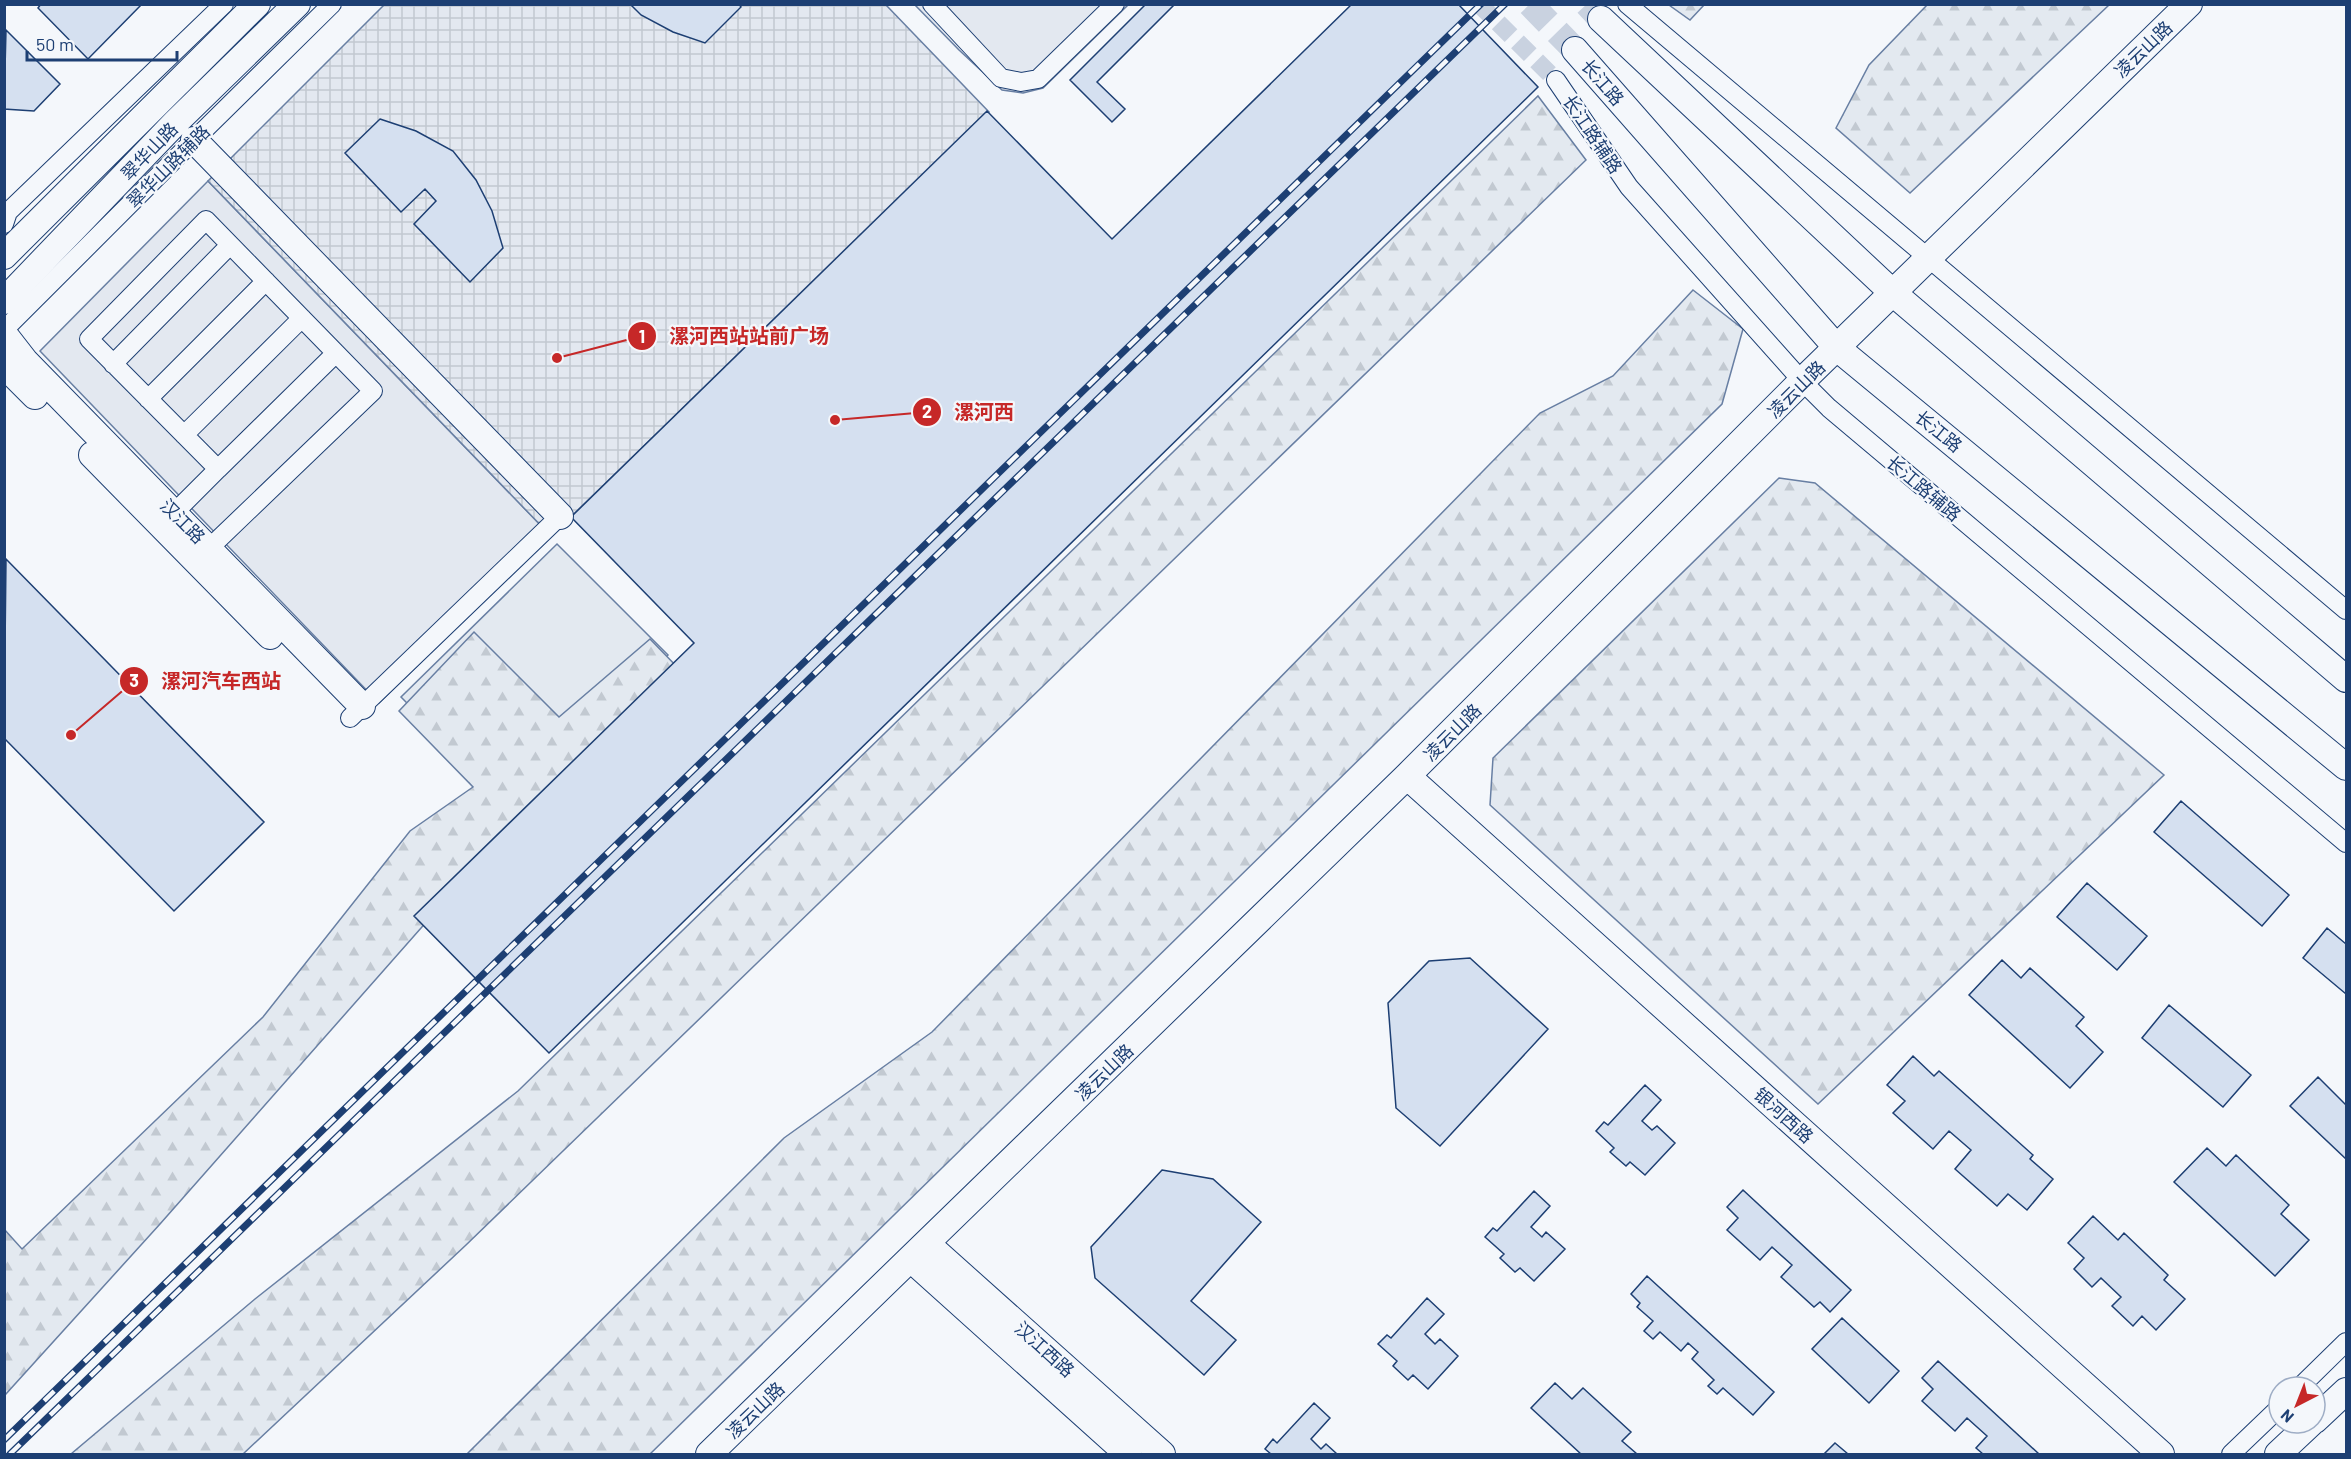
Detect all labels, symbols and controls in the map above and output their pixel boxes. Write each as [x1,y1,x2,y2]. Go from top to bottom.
street label: 凌云山路 [2109,16,2177,82]
scale bar [27,24,177,62]
text: 50 m [36,33,74,55]
street label: 长江路 [1577,54,1629,110]
street label: 长江路辅路 [1559,91,1627,177]
street label: 翠华山路 [116,117,182,185]
street label: 翠华山路辅路 [122,120,214,212]
callout: 漯河西站站前广场 [627,317,841,355]
text: 漯河西站站前广场 [669,323,829,347]
text: 1 [639,325,645,347]
street label: 凌云山路 [1763,356,1829,422]
callout: 漯河西 [912,393,1026,431]
text: 漯河西 [954,399,1014,423]
text: 2 [922,400,932,422]
street label: 长江路 [1911,405,1967,457]
street label: 长江路辅路 [1882,451,1966,525]
street label: 汉江路 [156,494,210,548]
callout: 漯河汽车西站 [119,662,293,700]
text: 漯河汽车西站 [161,668,281,692]
text: 3 [129,669,139,691]
street label: 凌云山路 [1419,699,1485,765]
street label: 凌云山路 [1070,1039,1138,1105]
street label: 银河西路 [1750,1083,1818,1147]
street label: 汉江西路 [1011,1317,1079,1381]
north arrow [2267,1375,2327,1435]
street label: 凌云山路 [721,1377,789,1443]
text: N [2276,1406,2297,1427]

